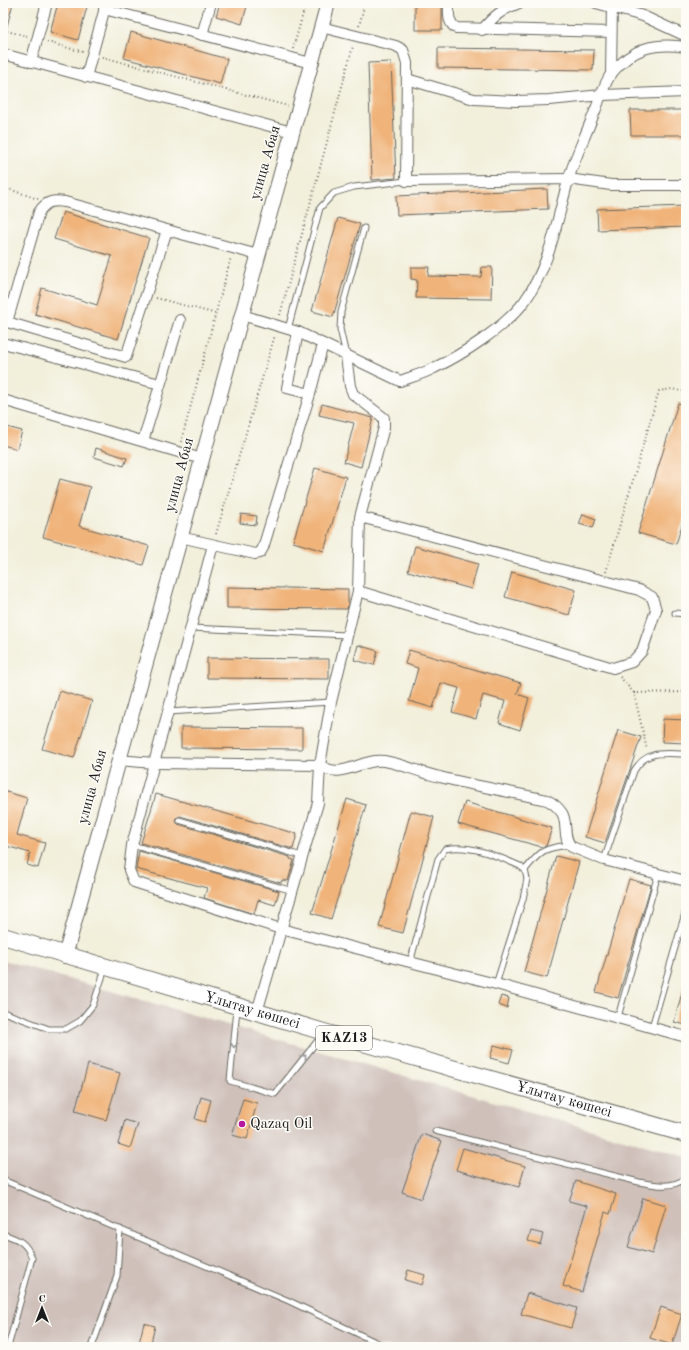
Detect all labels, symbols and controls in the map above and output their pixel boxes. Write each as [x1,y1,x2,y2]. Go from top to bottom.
street label: улица Абая [248,124,284,202]
street label: улица Абая [163,436,197,514]
street label: улица Абая [76,748,110,826]
street label: Ұлытау көшесі [203,989,302,1032]
road number: KAZ13 [316,1026,372,1050]
one-way arrow [229,1042,238,1048]
one-way arrow [300,1055,307,1062]
street label: Ұлытау көшесі [514,1079,613,1120]
place label: Qazaq Oil [250,1117,312,1132]
marker: Qazaq Oil [237,1119,247,1129]
north arrow [22,1288,62,1328]
text: С [38,1294,46,1305]

